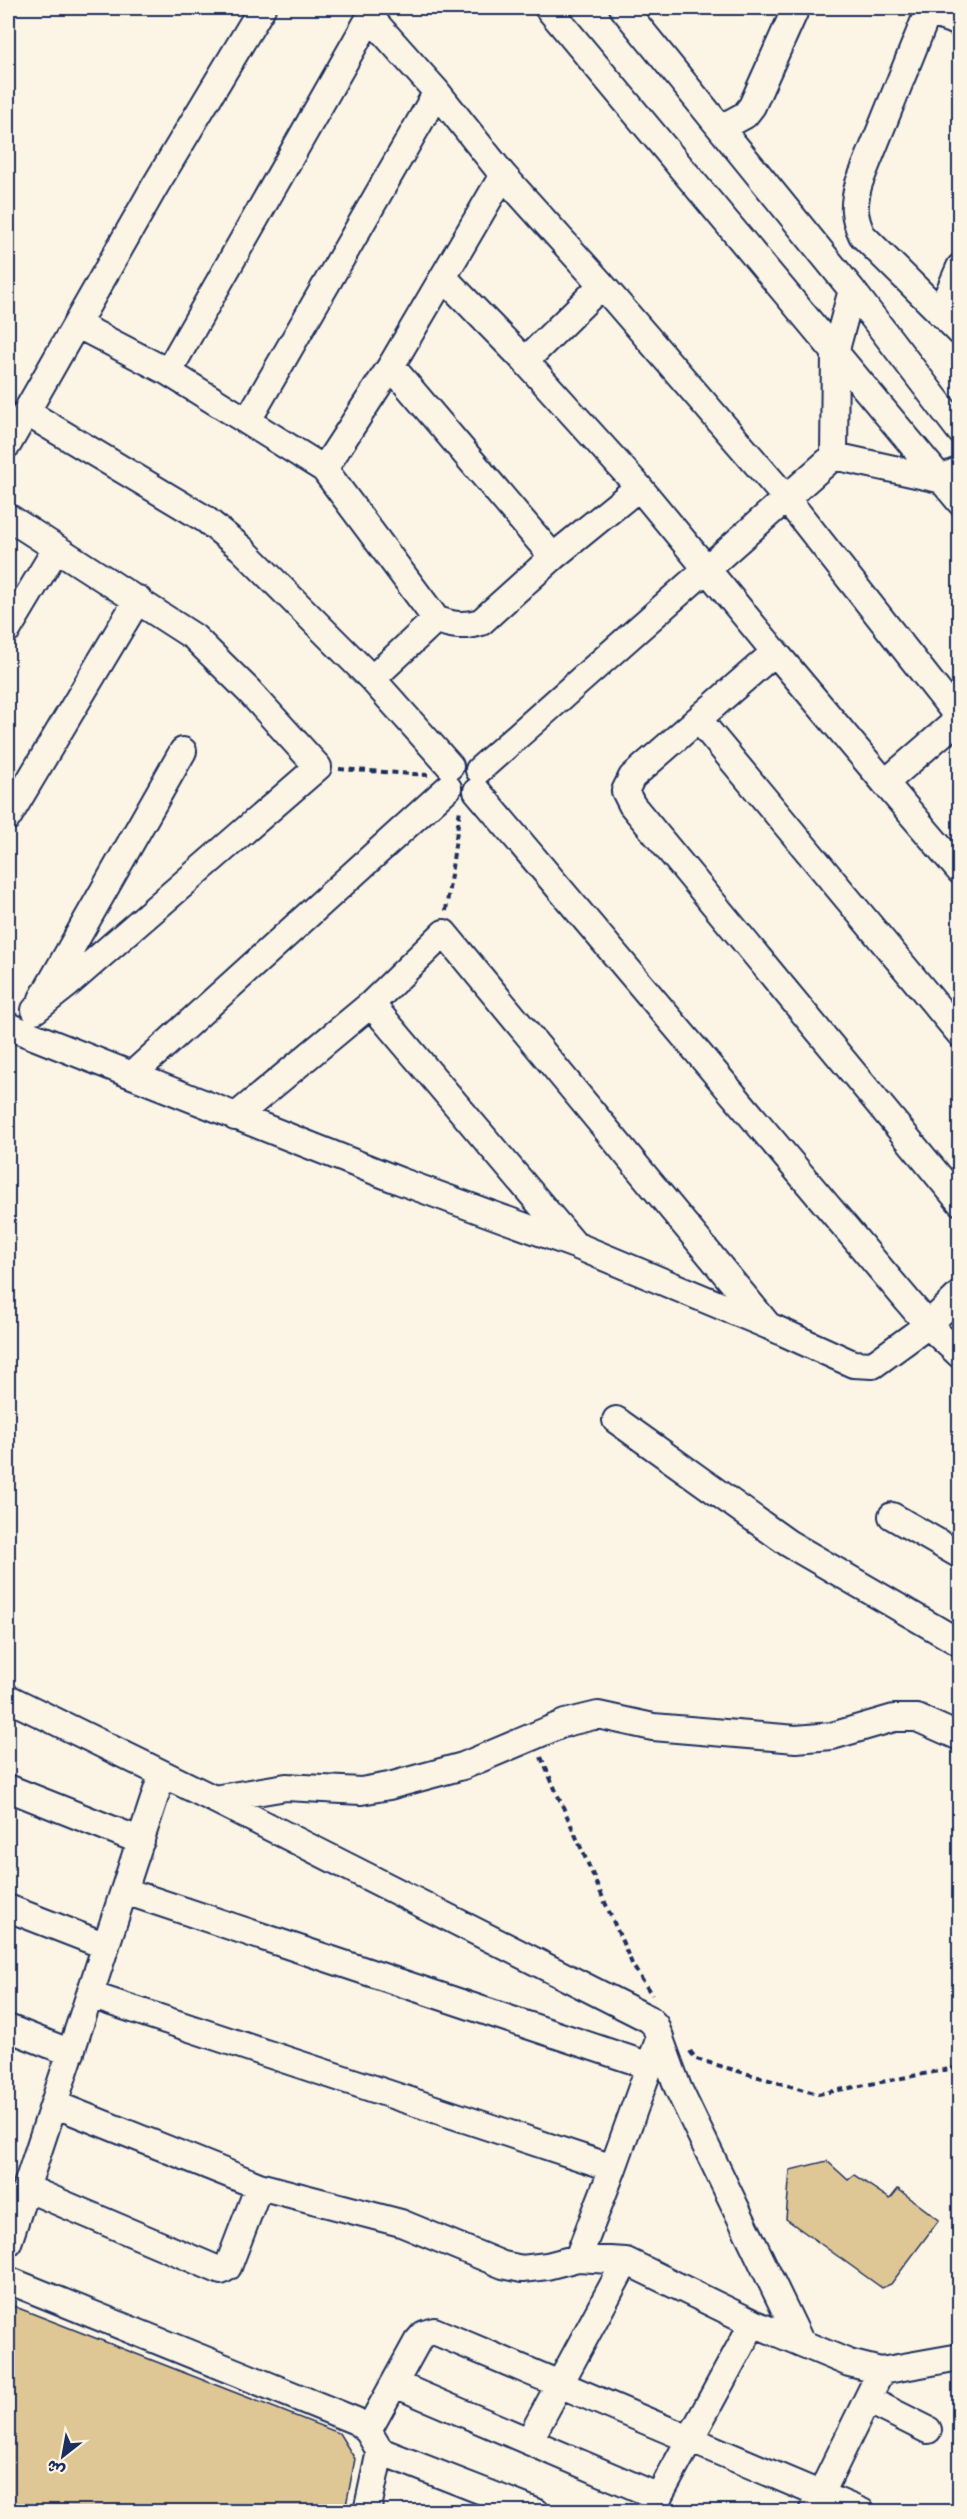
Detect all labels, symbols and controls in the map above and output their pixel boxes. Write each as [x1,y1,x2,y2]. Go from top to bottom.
north arrow [33,2426,93,2486]
text: ش [43,2455,68,2481]

